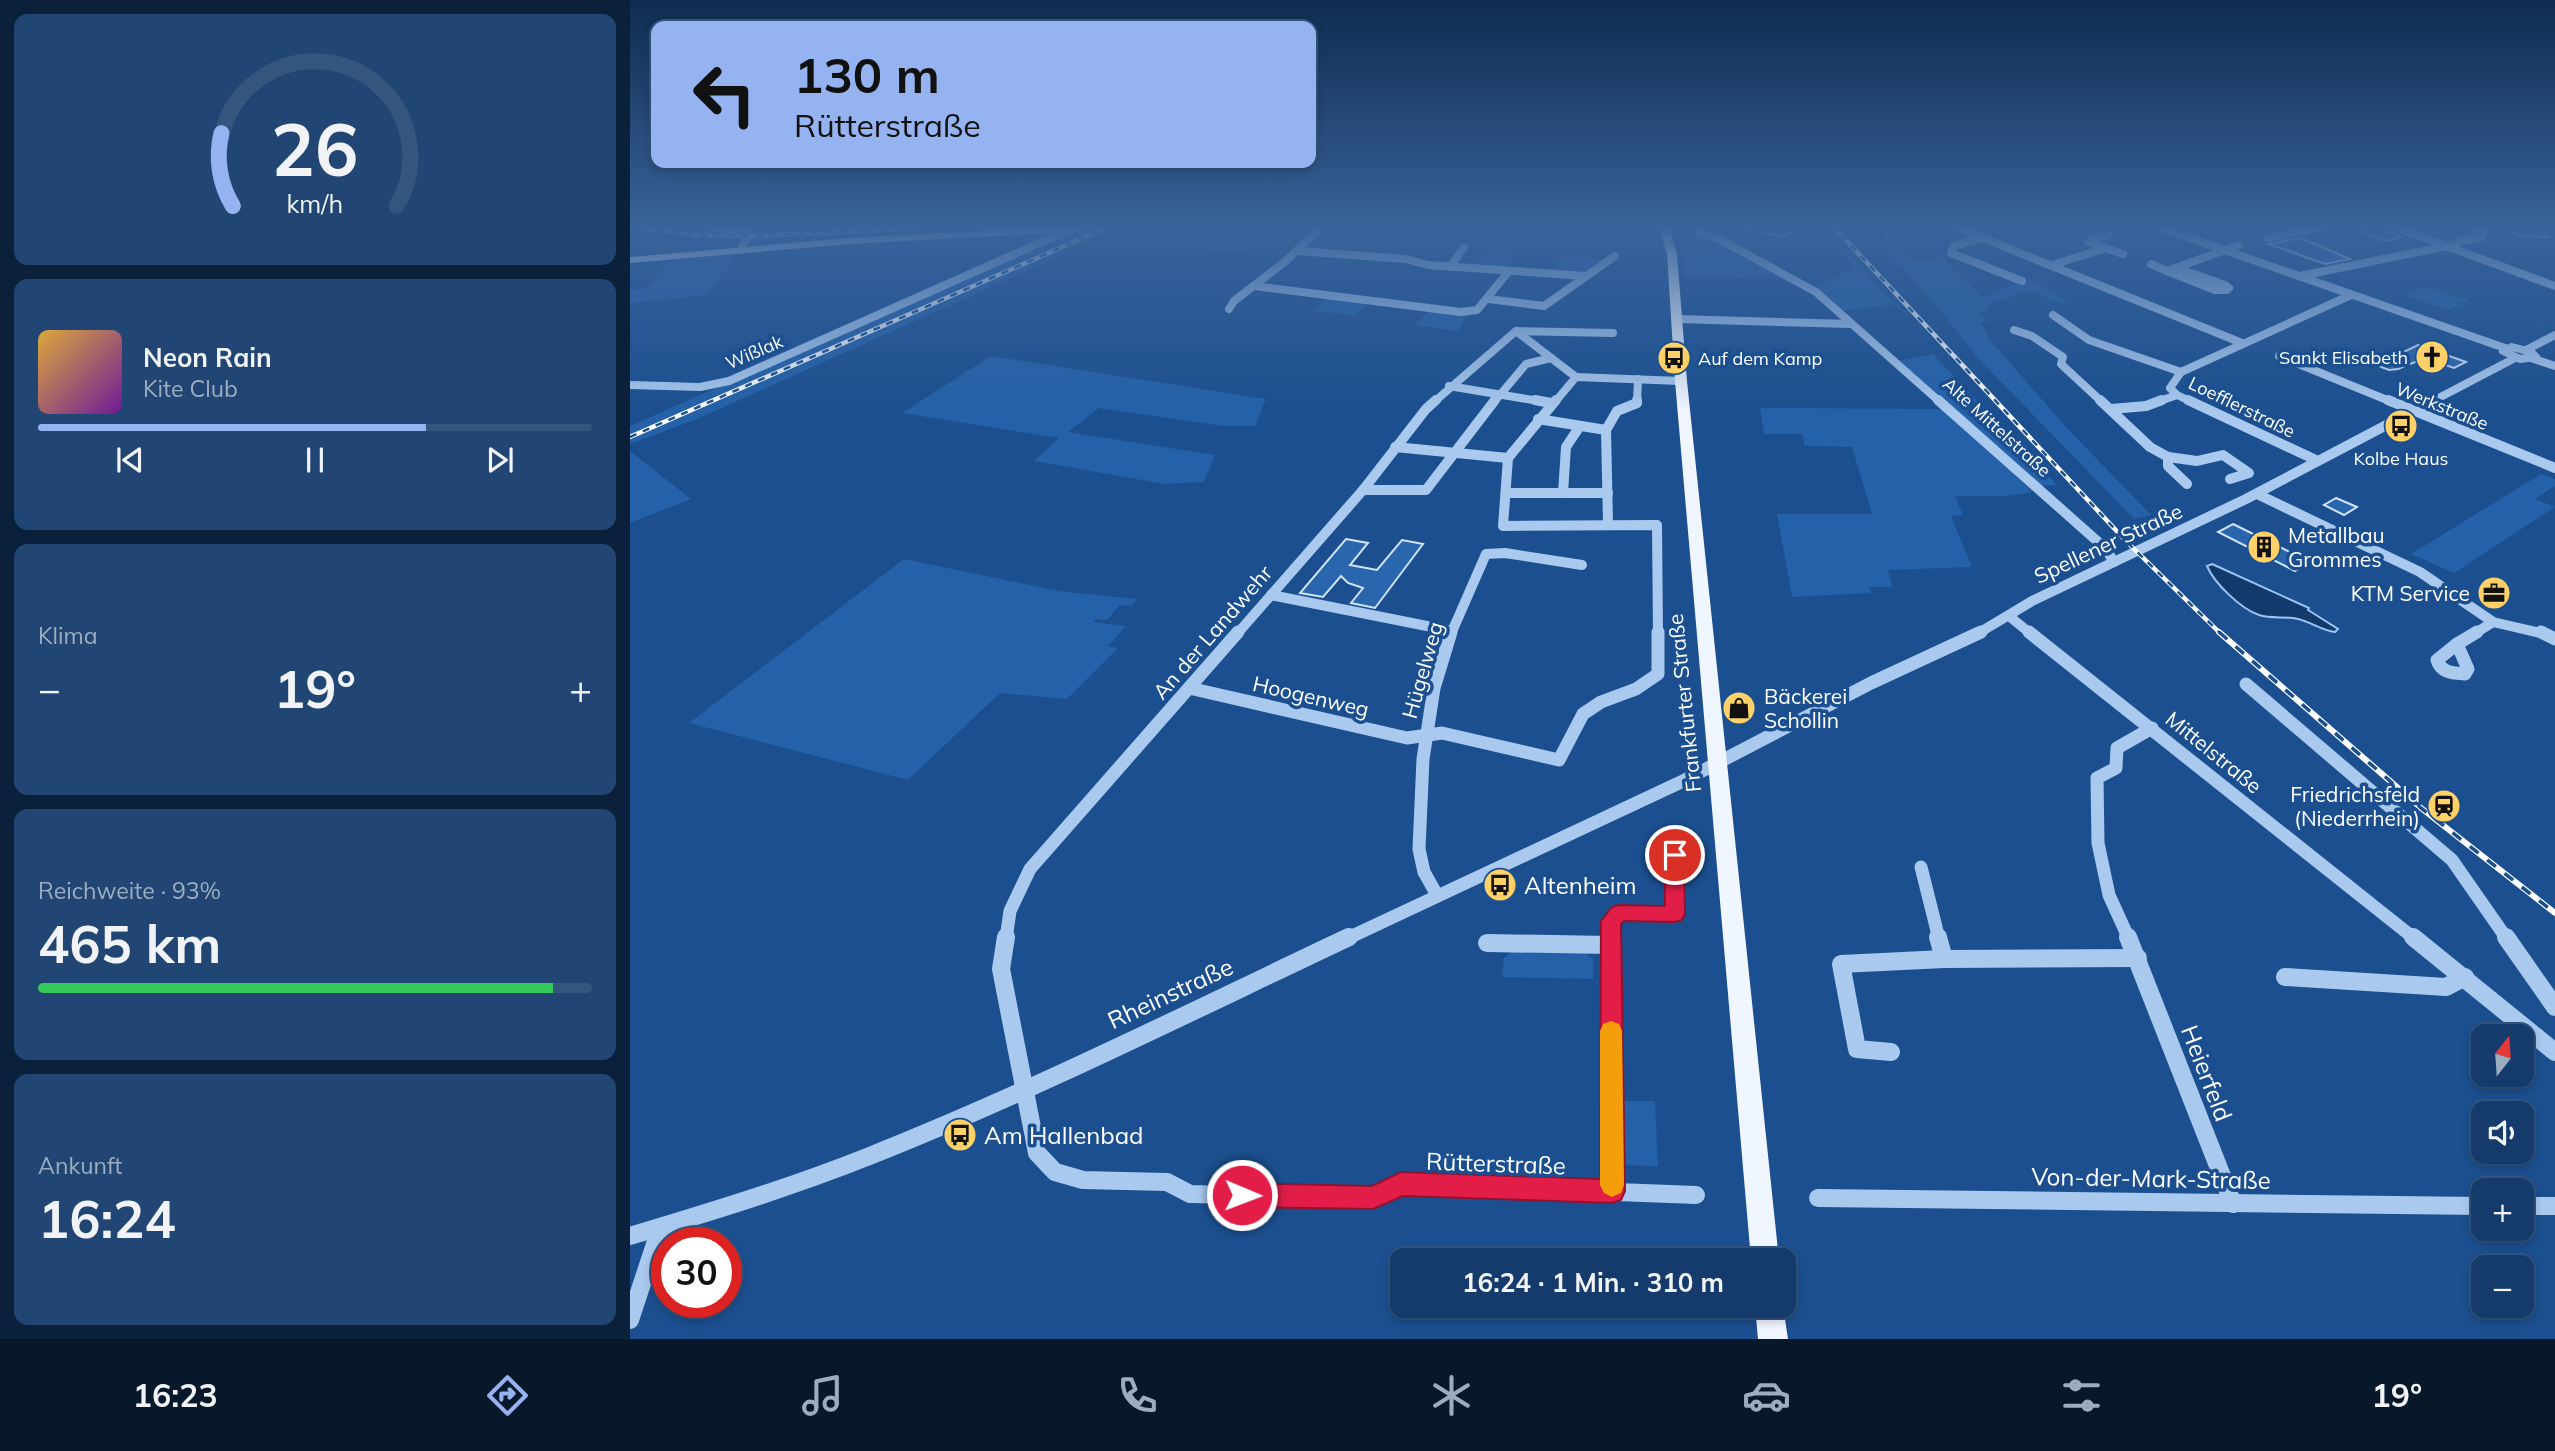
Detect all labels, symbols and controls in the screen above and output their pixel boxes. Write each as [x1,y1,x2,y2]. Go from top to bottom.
text: 130 m [794,44,940,105]
icon: left [679,49,770,140]
text: 26 [271,103,359,194]
text: Rütterstraße [794,105,981,145]
text: km/h [287,187,343,218]
street label: Wißlak [722,329,787,374]
church icon: Sankt Elisabeth [2413,338,2451,376]
bus stop icon: Auf dem Kamp [1655,339,1693,377]
text: Neon Rain [143,341,272,374]
place label: Sankt Elisabeth [2279,346,2408,369]
place label: Auf dem Kamp [1698,347,1822,370]
street label: Loefflerstraße [2185,371,2299,443]
street label: Alte Mittelstraße [1938,372,2056,482]
text: Kite Club [143,374,238,403]
street label: Werkstraße [2392,377,2492,435]
bus stop icon: Kolbe Haus [2382,407,2420,445]
icon: previous [111,441,149,479]
icon: pause [296,441,334,479]
icon: next [481,441,519,479]
place label: Kolbe Haus [2354,447,2449,470]
street label: Spellener Straße [2030,497,2186,589]
place label: Metallbau Grommes [2288,522,2385,572]
building icon: Metallbau Grommes [2245,528,2283,566]
street label: An der Landwehr [1147,560,1277,704]
office icon: KTM Service [2475,574,2513,612]
place label: KTM Service [2351,580,2470,606]
street label: Frankfurter Straße [1662,613,1706,793]
street label: Hügelweg [1396,619,1448,721]
text: Klima [38,621,98,650]
text: 19° [274,656,356,721]
text: − [38,665,61,713]
text: + [569,665,592,713]
street label: Hoogenweg [1250,670,1372,722]
place label: Bäckerei Schollin [1764,683,1847,733]
shop icon: Bäckerei Schollin [1720,689,1758,727]
street label: Mittelstraße [2161,705,2267,799]
place label: Friedrichsfeld (Niederrhein) [2290,781,2420,831]
station icon: Friedrichsfeld (Niederrhein) [2425,787,2463,825]
pin [1645,825,1705,885]
icon: arrive [1656,836,1694,874]
bus stop icon: Altenheim [1481,866,1519,904]
place label: Altenheim [1524,870,1637,900]
text: Reichweite · 93% [38,876,221,905]
text: 465 km [38,911,221,976]
street label: Rheinstraße [1103,951,1237,1035]
street label: Heierfeld [2175,1021,2239,1125]
north arrow [2471,1024,2534,1087]
map controls [2471,1024,2534,1318]
button: sound [2471,1101,2534,1164]
bus stop icon: Am Hallenbad [941,1116,979,1154]
place label: Am Hallenbad [984,1120,1144,1150]
street label: Rütterstraße [1426,1146,1566,1180]
text: Ankunft [38,1151,122,1180]
position arrow [1205,1158,1279,1232]
street label: Von-der-Mark-Straße [2031,1161,2271,1195]
button: + [2471,1178,2534,1241]
text: 16:24 [38,1186,176,1251]
speed limit sign: 30 [651,1227,742,1318]
button: − [2471,1255,2534,1318]
text: 16:24 · 1 Min. · 310 m [1462,1266,1724,1299]
icon: directions [483,1371,532,1420]
icon: music [798,1371,847,1420]
icon: phone [1113,1371,1162,1420]
icon: climate [1427,1371,1476,1420]
icon: car [1742,1371,1791,1420]
icon: filters [2057,1371,2106,1420]
text: 16:23 [133,1375,218,1415]
text: 19° [2372,1375,2422,1415]

